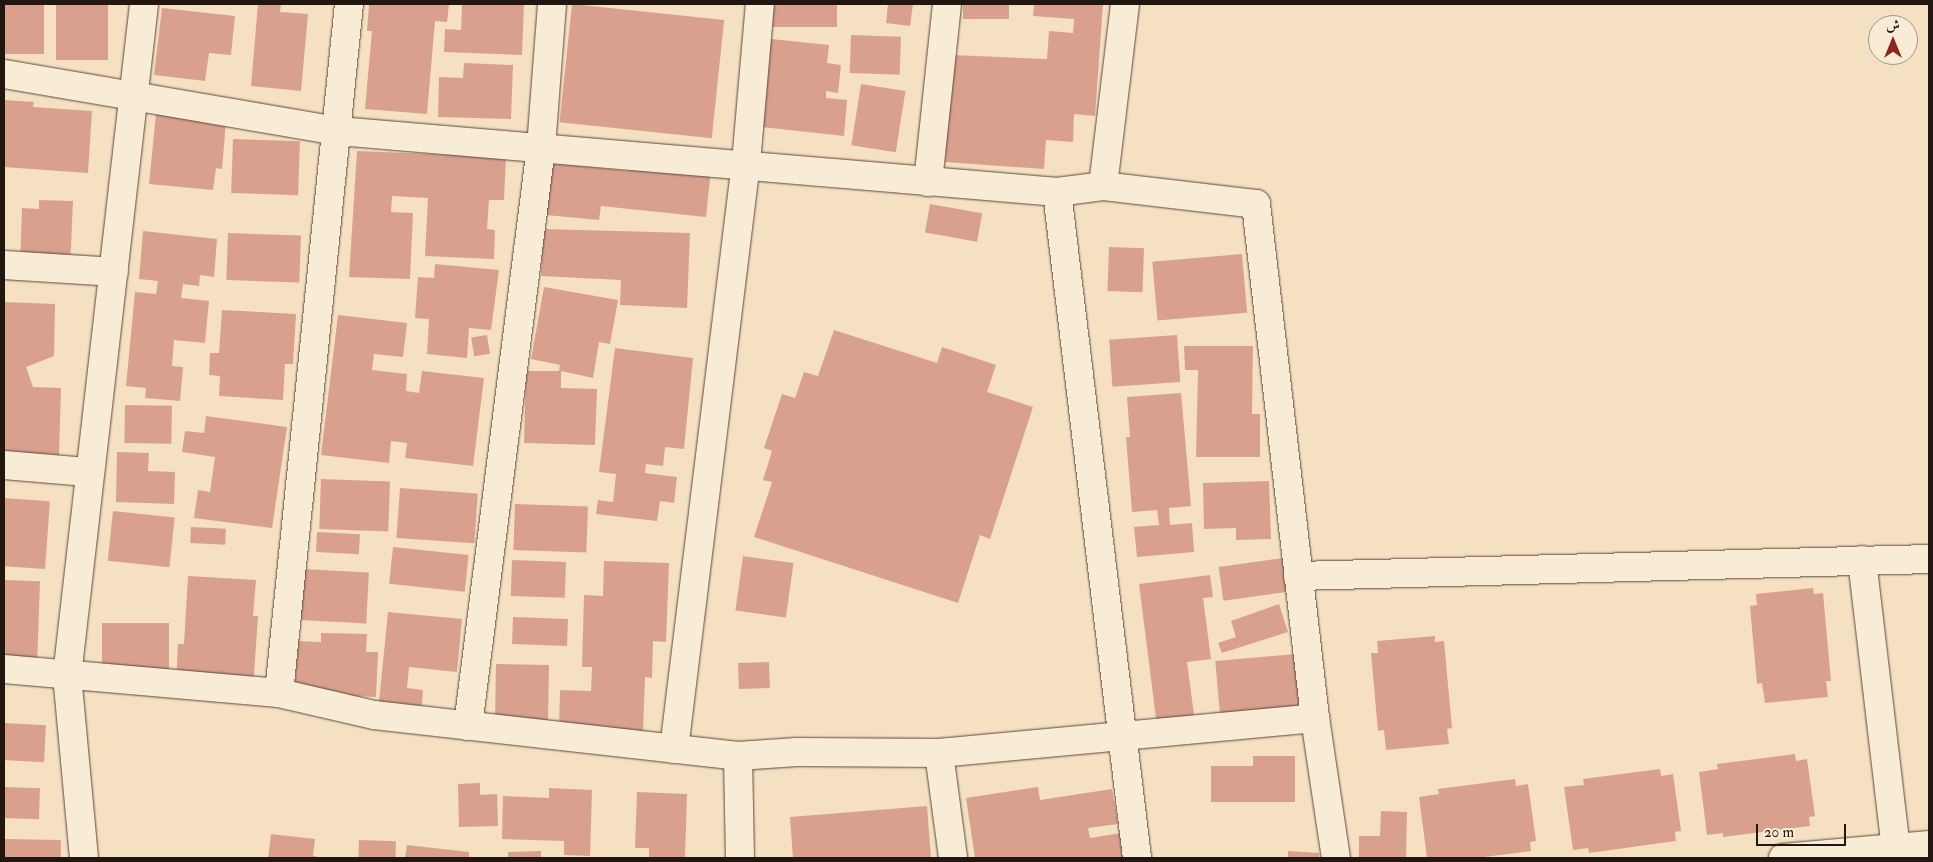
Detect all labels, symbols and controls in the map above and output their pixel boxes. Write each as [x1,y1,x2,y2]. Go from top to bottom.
north arrow [1868,15,1918,65]
text: ش [1886,17,1900,34]
scale bar [1758,814,1848,846]
text: 20 m [1764,823,1794,842]

